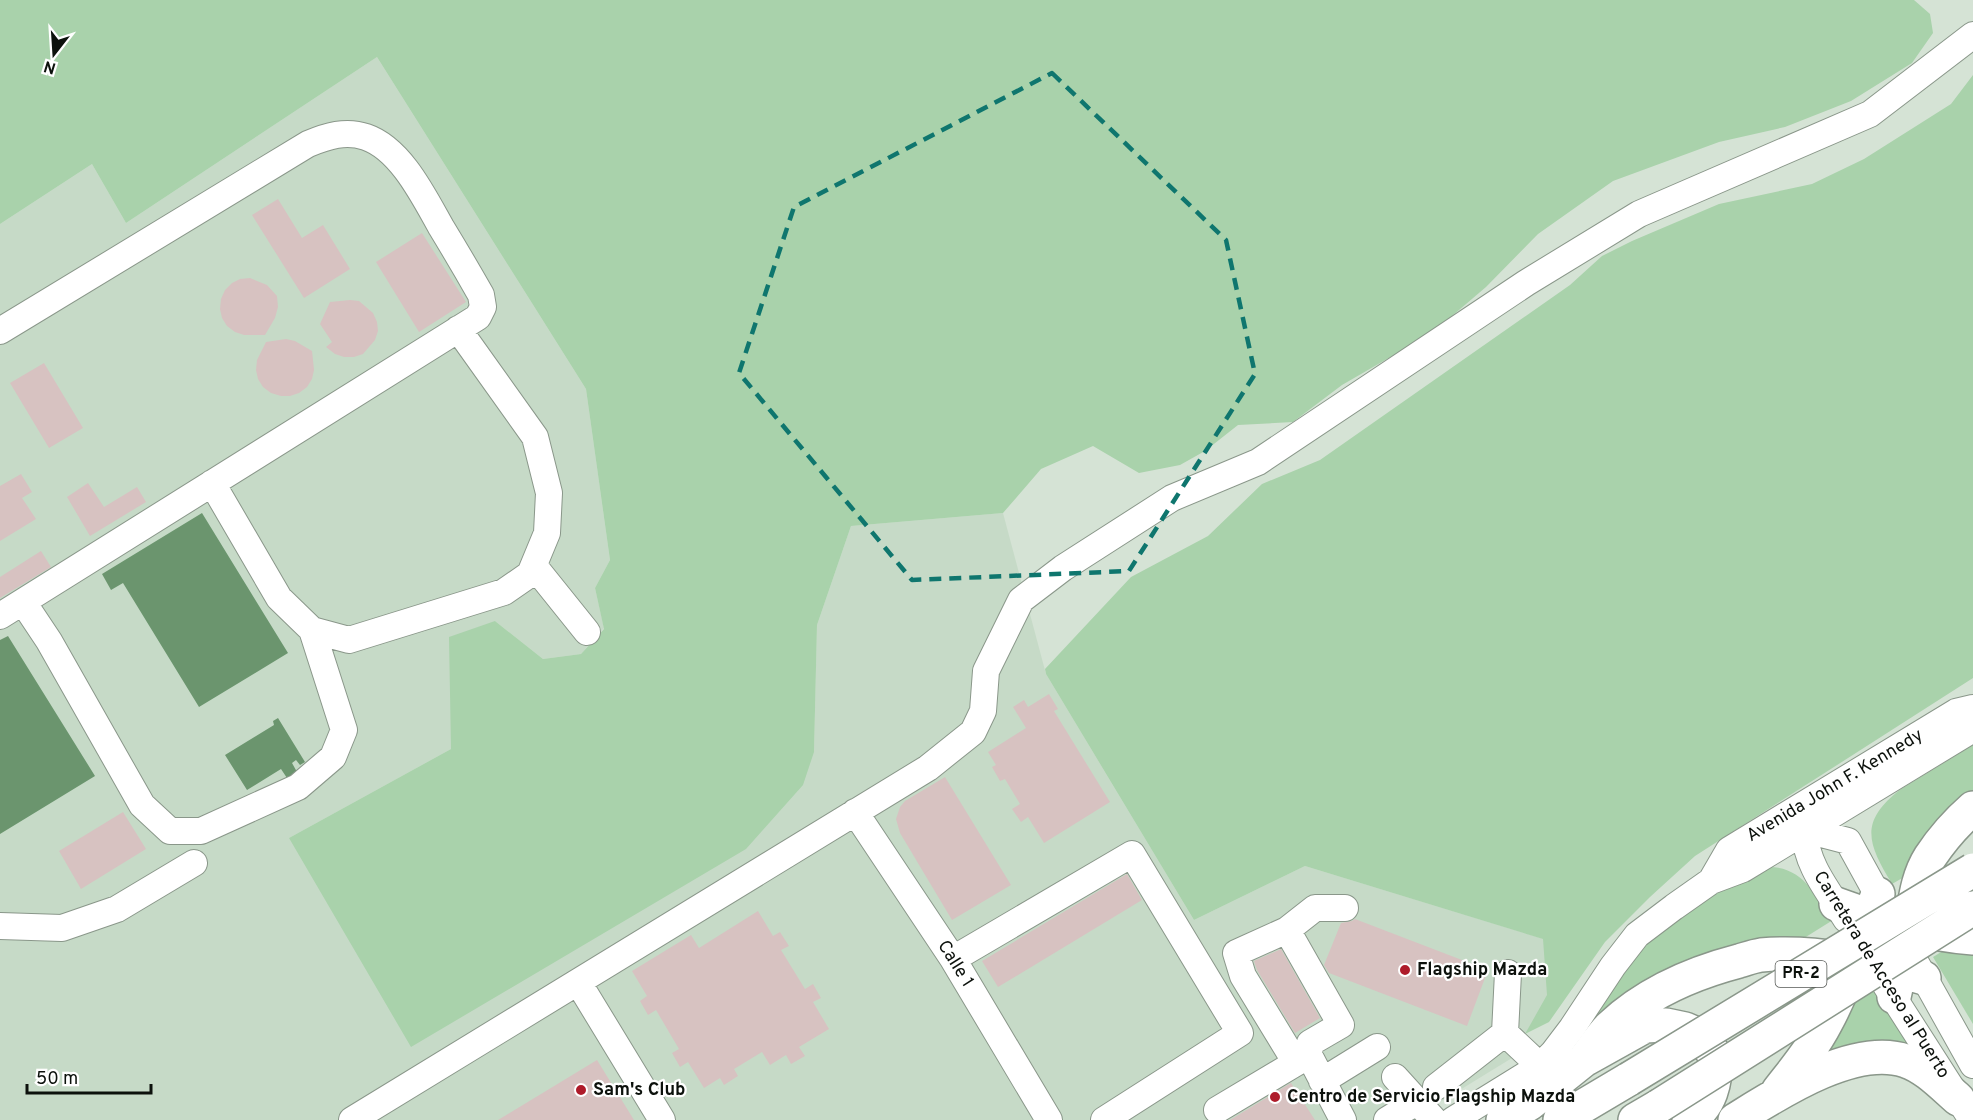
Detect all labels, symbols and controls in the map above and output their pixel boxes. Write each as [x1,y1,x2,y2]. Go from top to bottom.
north arrow [24,24,84,84]
text: N [42,55,59,78]
street label: Avenida John F. Kennedy [1743,724,1927,848]
street label: Carretera de Acceso al Puerto [1808,867,1954,1083]
street label: Calle 1 [932,936,978,992]
place label: Flagship Mazda [1417,959,1547,982]
road number: PR-2 [1776,961,1826,987]
marker: Flagship Mazda [1398,963,1412,977]
scale bar [27,1057,152,1095]
text: 50 m [36,1068,78,1091]
place label: Sam's Club [593,1079,686,1102]
marker: Sam's Club [574,1083,588,1097]
place label: Centro de Servicio Flagship Mazda [1287,1086,1575,1109]
marker: Centro de Servicio Flagship Mazda [1268,1090,1282,1104]

